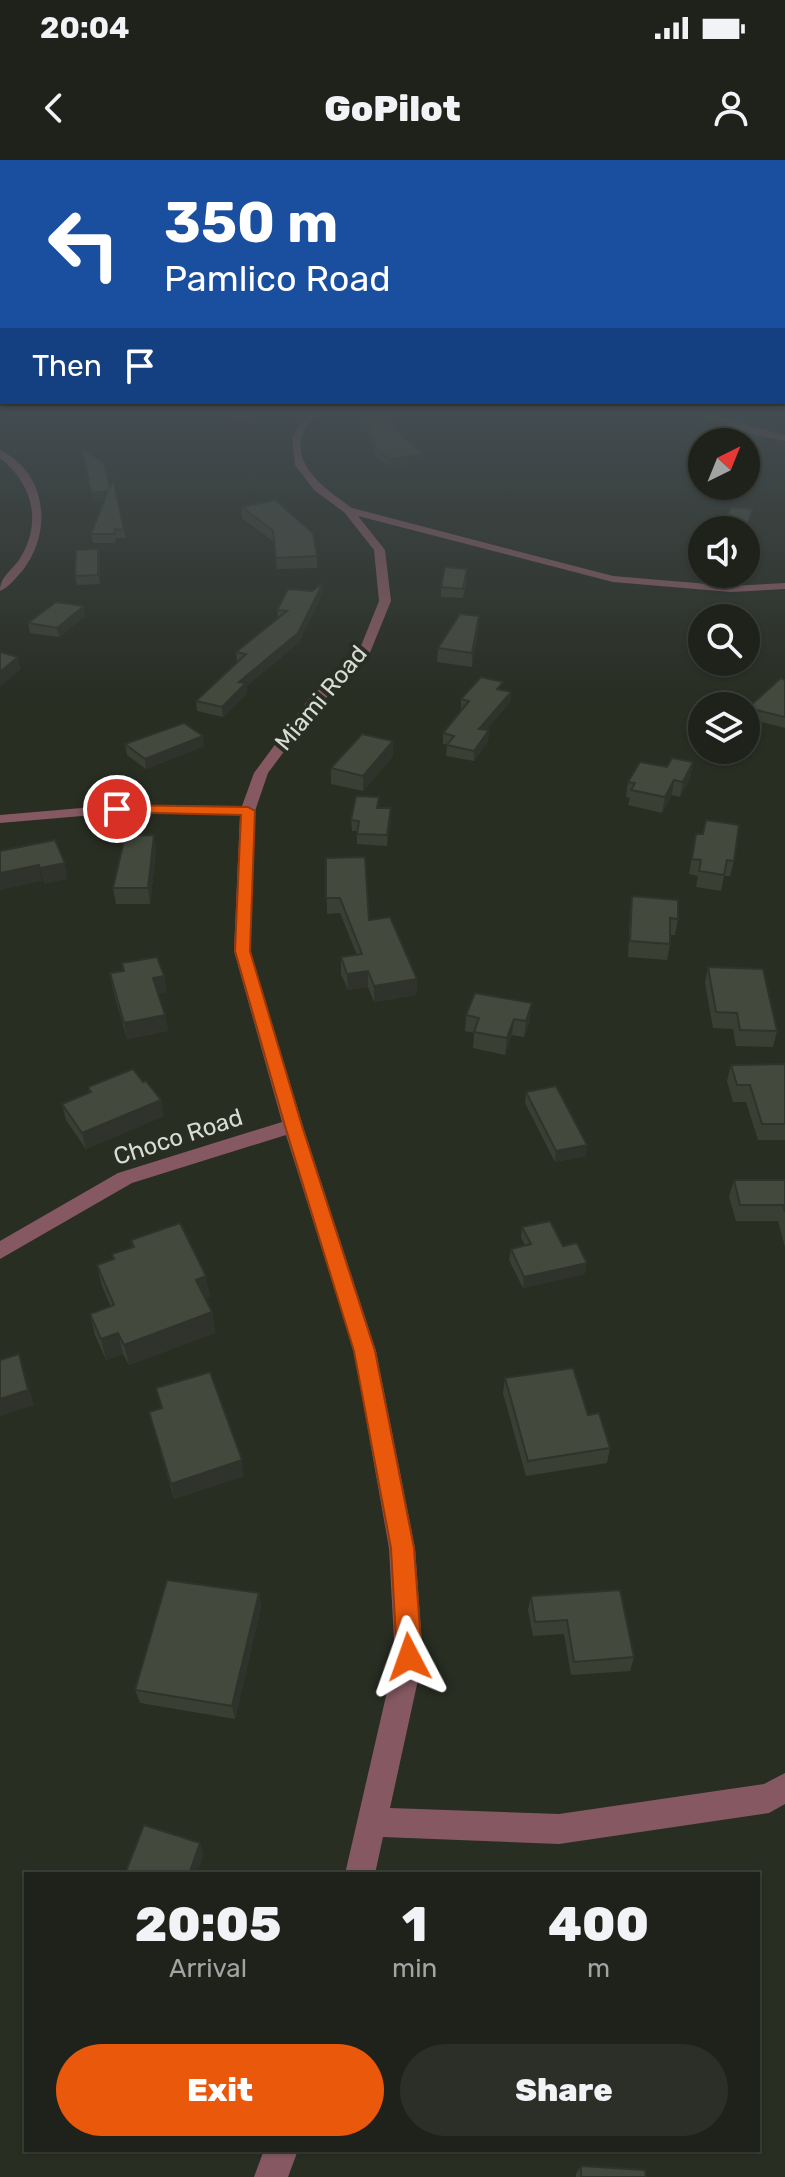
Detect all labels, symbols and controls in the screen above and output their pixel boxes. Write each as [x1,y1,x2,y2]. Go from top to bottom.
text: 20:04 [40,10,130,46]
icon: back [32,86,76,130]
icon: person [709,86,753,130]
text: GoPilot [324,87,461,130]
text: 350 m [164,190,338,256]
icon: left [32,192,136,296]
text: Pamlico Road [164,257,391,300]
icon: arrive [118,344,162,388]
text: Then [32,348,102,384]
north arrow [688,428,760,500]
map controls [688,428,760,764]
button: sound [688,516,760,588]
button: search [688,604,760,676]
street label: Miami Road [269,640,373,756]
button: layers [688,692,760,764]
pin [83,775,151,843]
icon: arrive [95,787,139,831]
street label: Choco Road [110,1103,246,1171]
position arrow [367,1615,451,1699]
text: 20:05 [135,1896,281,1953]
text: 1 [402,1896,427,1953]
text: 400 [548,1896,649,1953]
text: Arrival [169,1953,247,1984]
text: min [392,1953,437,1984]
text: m [587,1953,610,1984]
button: Exit [56,2044,384,2136]
button: Share [400,2044,728,2136]

